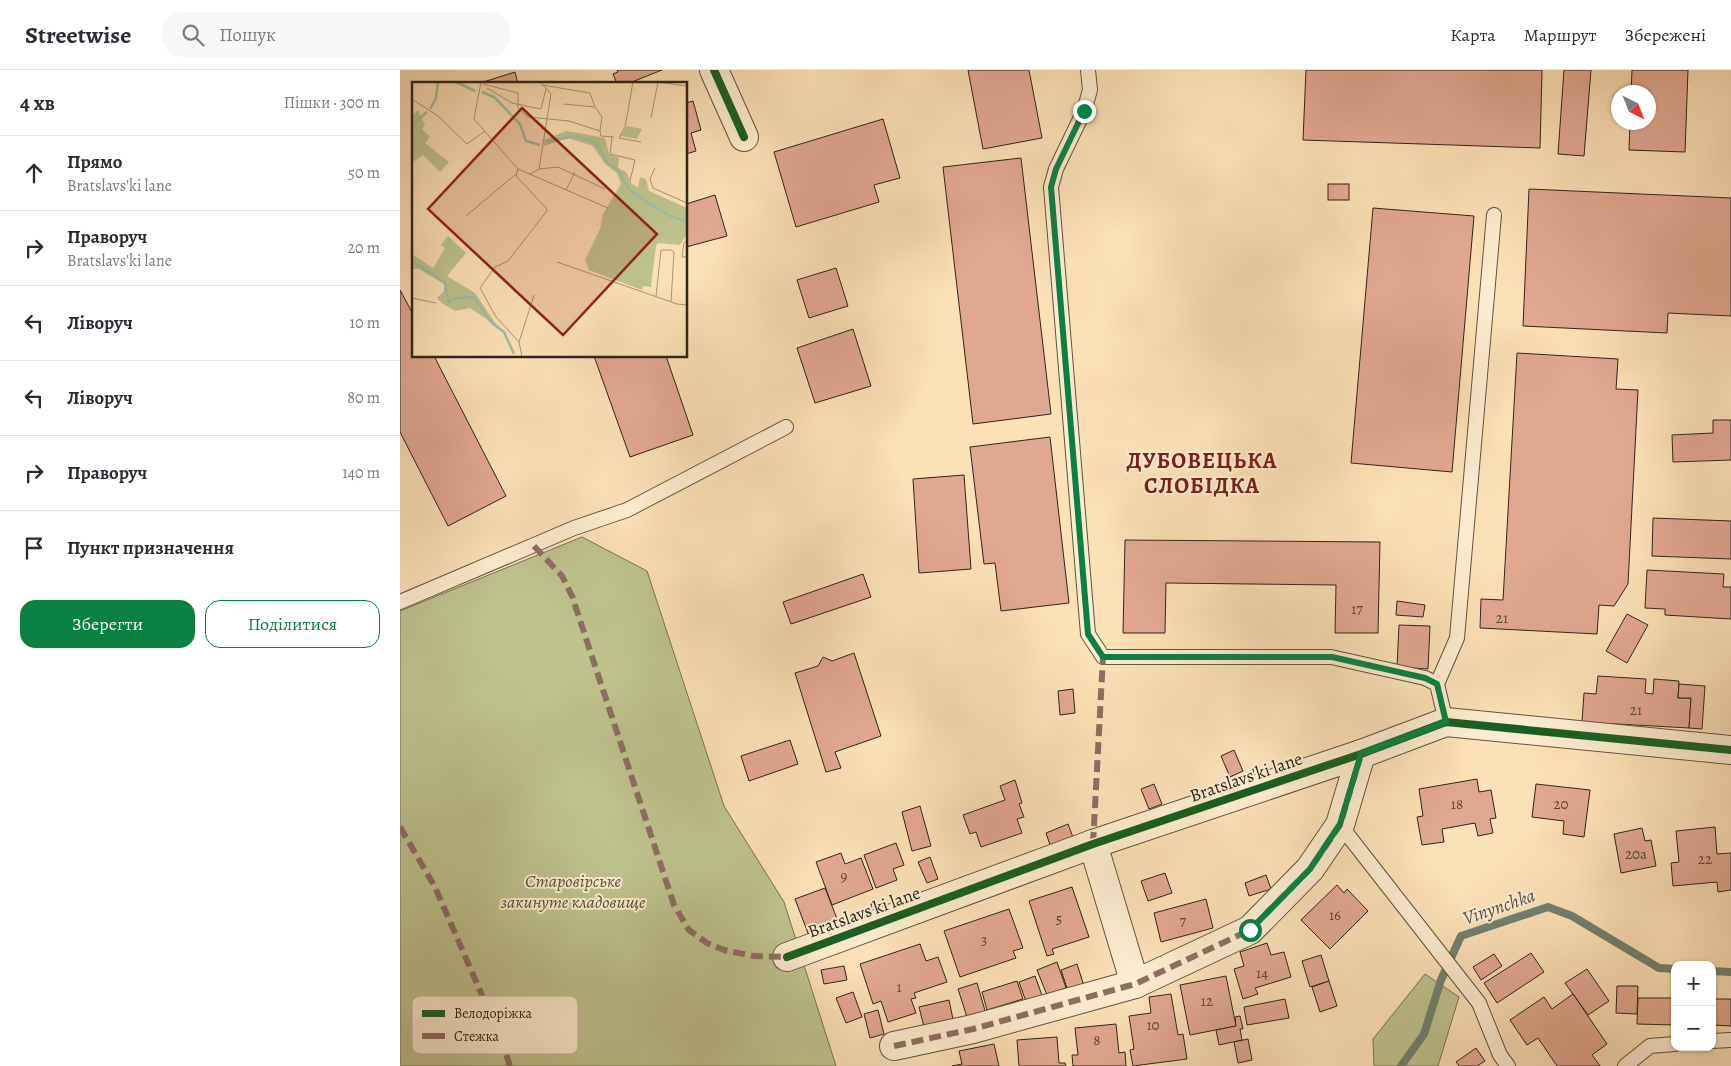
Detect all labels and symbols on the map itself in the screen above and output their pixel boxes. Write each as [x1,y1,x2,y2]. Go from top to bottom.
inset map [412,82,688,358]
north arrow [1611,85,1656,130]
route end [1073,100,1096,123]
district label: ДУБОВЕЦЬКА СЛОБІДКА [1127,446,1277,501]
house number: 17 [1351,599,1363,619]
house number: 21 [1496,608,1508,628]
house number: 21 [1630,700,1642,720]
street label: Bratslavs'ki lane [1186,746,1306,808]
house number: 18 [1451,794,1463,814]
house number: 20 [1553,794,1569,814]
house number: 20а [1625,844,1647,864]
house number: 22 [1698,849,1712,869]
house number: 9 [841,866,848,886]
park label: Старовірське закинуте кладовище [500,869,646,914]
street label: Bratslavs'ki lane [804,881,924,943]
water label: Vinynchka [1459,882,1539,931]
house number: 16 [1329,905,1341,925]
house number: 5 [1056,909,1062,929]
house number: 7 [1180,911,1187,931]
route start [1239,919,1262,942]
house number: 3 [981,930,987,950]
house number: 14 [1256,963,1268,983]
house number: 1 [896,977,902,997]
house number: 12 [1201,991,1213,1011]
legend [412,996,578,1054]
text: Велодоріжка [454,1004,532,1023]
house number: 10 [1146,1015,1160,1035]
text: Стежка [454,1027,500,1046]
house number: 8 [1093,1030,1101,1050]

